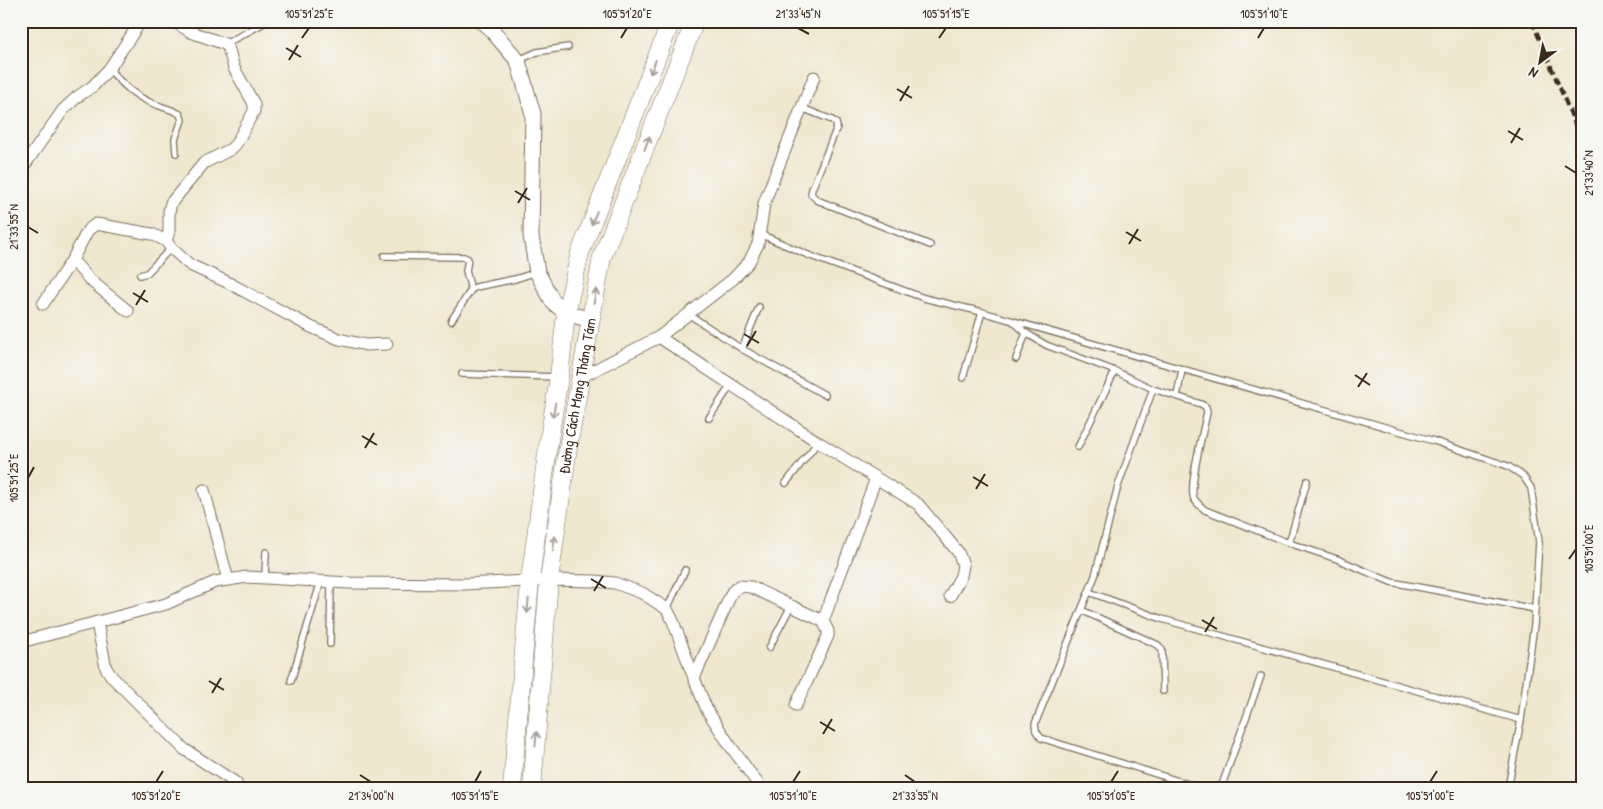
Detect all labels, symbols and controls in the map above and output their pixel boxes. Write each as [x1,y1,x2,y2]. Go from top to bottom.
text: 105°51'25"E [285,5,334,22]
text: 105°51'20"E [603,5,652,22]
text: 21°33'45"N [775,5,821,22]
text: 105°51'15"E [922,5,970,22]
text: 105°51'10"E [1240,5,1289,22]
north arrow [1516,38,1566,88]
one-way arrow [648,58,657,74]
text: N [1524,63,1541,83]
one-way arrow [643,136,653,151]
text: 21°33'40"N [1580,150,1597,196]
text: 21°33'55"N [5,204,22,250]
one-way arrow [588,210,598,225]
one-way arrow [591,288,601,304]
street label: Đường Cách Mạng Tháng Tám [553,316,601,475]
one-way arrow [548,402,558,418]
text: 105°51'25"E [5,453,22,502]
text: 105°51'00"E [1580,524,1597,573]
one-way arrow [550,535,560,551]
one-way arrow [523,598,533,614]
one-way arrow [532,731,541,747]
text: 105°51'20"E [132,787,181,804]
text: 21°34'00"N [348,787,394,804]
text: 105°51'15"E [451,787,499,804]
text: 105°51'10"E [769,787,818,804]
text: 21°33'55"N [892,787,938,804]
text: 105°51'05"E [1087,787,1136,804]
text: 105°51'00"E [1406,787,1455,804]

